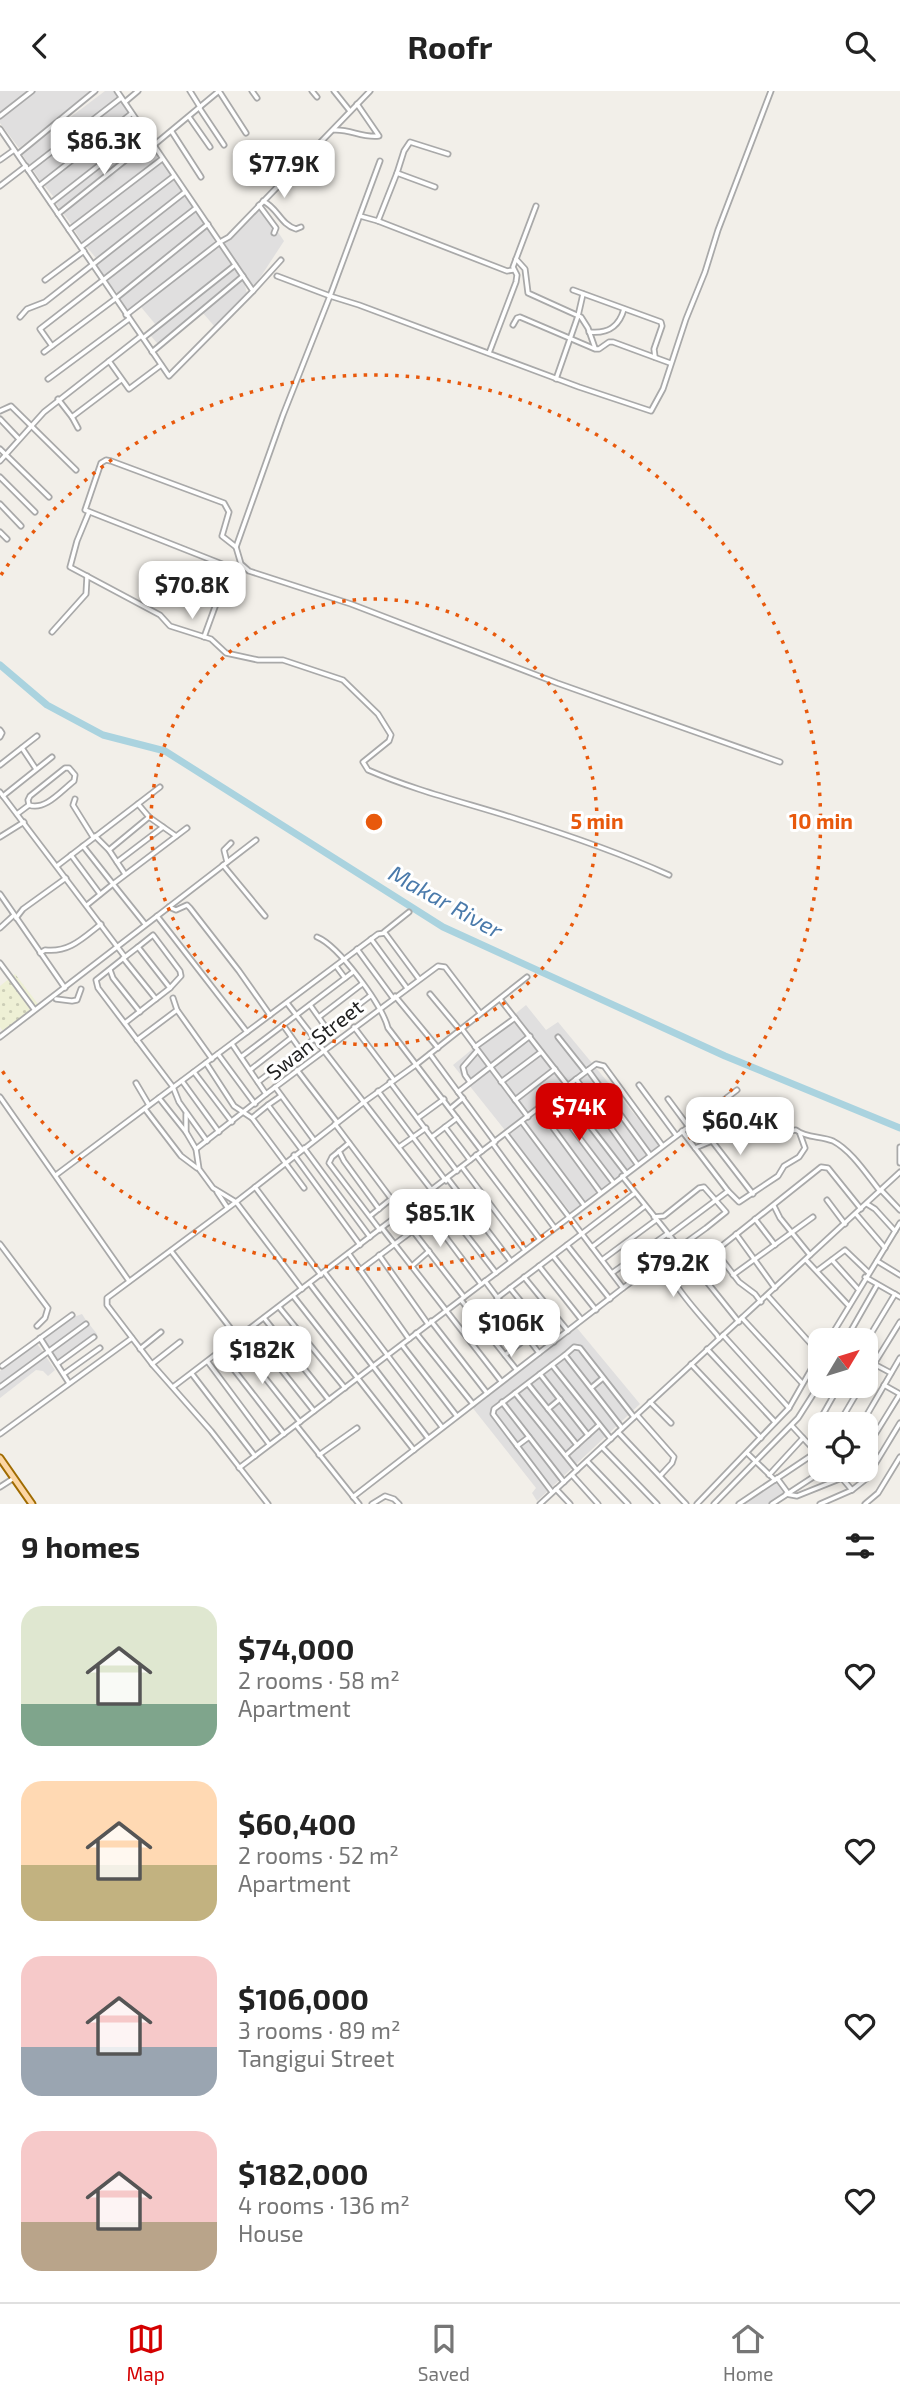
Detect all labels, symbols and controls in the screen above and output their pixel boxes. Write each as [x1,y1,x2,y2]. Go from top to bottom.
icon: back [21,27,59,65]
text: Roofr [408,27,492,65]
icon: search [841,27,879,65]
pin: $86.3K [47,118,161,177]
text: $86.3K [67,126,141,154]
pin: $77.9K [227,141,341,200]
text: $77.9K [249,149,319,177]
pin: $70.8K [135,561,249,621]
text: $70.8K [155,570,229,598]
text: 5 min [570,808,624,833]
text: 10 min [789,808,853,833]
centre of rings [362,810,386,834]
water label: Makar River [384,858,509,944]
street label: Swan Street [261,994,367,1084]
pin: $74K [538,1083,620,1143]
text: $74K [552,1092,606,1120]
pin: $60.4K [683,1097,797,1157]
text: $60.4K [702,1106,778,1134]
pin: $85.1K [383,1189,497,1249]
text: $85.1K [405,1198,475,1226]
pin: $79.2K [616,1239,730,1299]
text: $79.2K [637,1248,709,1276]
pin: $106K [462,1299,560,1359]
text: $106K [478,1308,544,1336]
pin: $182K [213,1327,311,1386]
north arrow [808,1328,878,1398]
map controls [808,1328,878,1482]
text: $182K [229,1335,295,1363]
button: locate [808,1412,878,1482]
icon: filters [841,1527,879,1565]
text: 9 homes [21,1528,140,1564]
text: $74,000 [238,1630,354,1666]
icon: home [77,1634,161,1718]
icon: heart [841,1657,879,1695]
text: 2 rooms · 58 m² [238,1666,400,1694]
text: Apartment [238,1694,351,1722]
text: $60,400 [238,1805,356,1841]
icon: home [77,1809,161,1893]
icon: heart [841,1832,879,1870]
text: 2 rooms · 52 m² [238,1841,399,1869]
text: Apartment [238,1869,351,1897]
text: $106,000 [238,1980,369,2016]
icon: home [77,1984,161,2068]
icon: heart [841,2007,879,2045]
text: 3 rooms · 89 m² [238,2016,400,2044]
text: Tangigui Street [238,2044,394,2072]
text: $182,000 [238,2155,369,2191]
icon: home [77,2159,161,2243]
icon: heart [841,2182,879,2220]
text: 4 rooms · 136 m² [238,2191,410,2219]
text: House [238,2219,304,2247]
tab: Map [127,2320,165,2385]
tab: Saved [418,2320,470,2385]
tab: Home [723,2320,773,2385]

